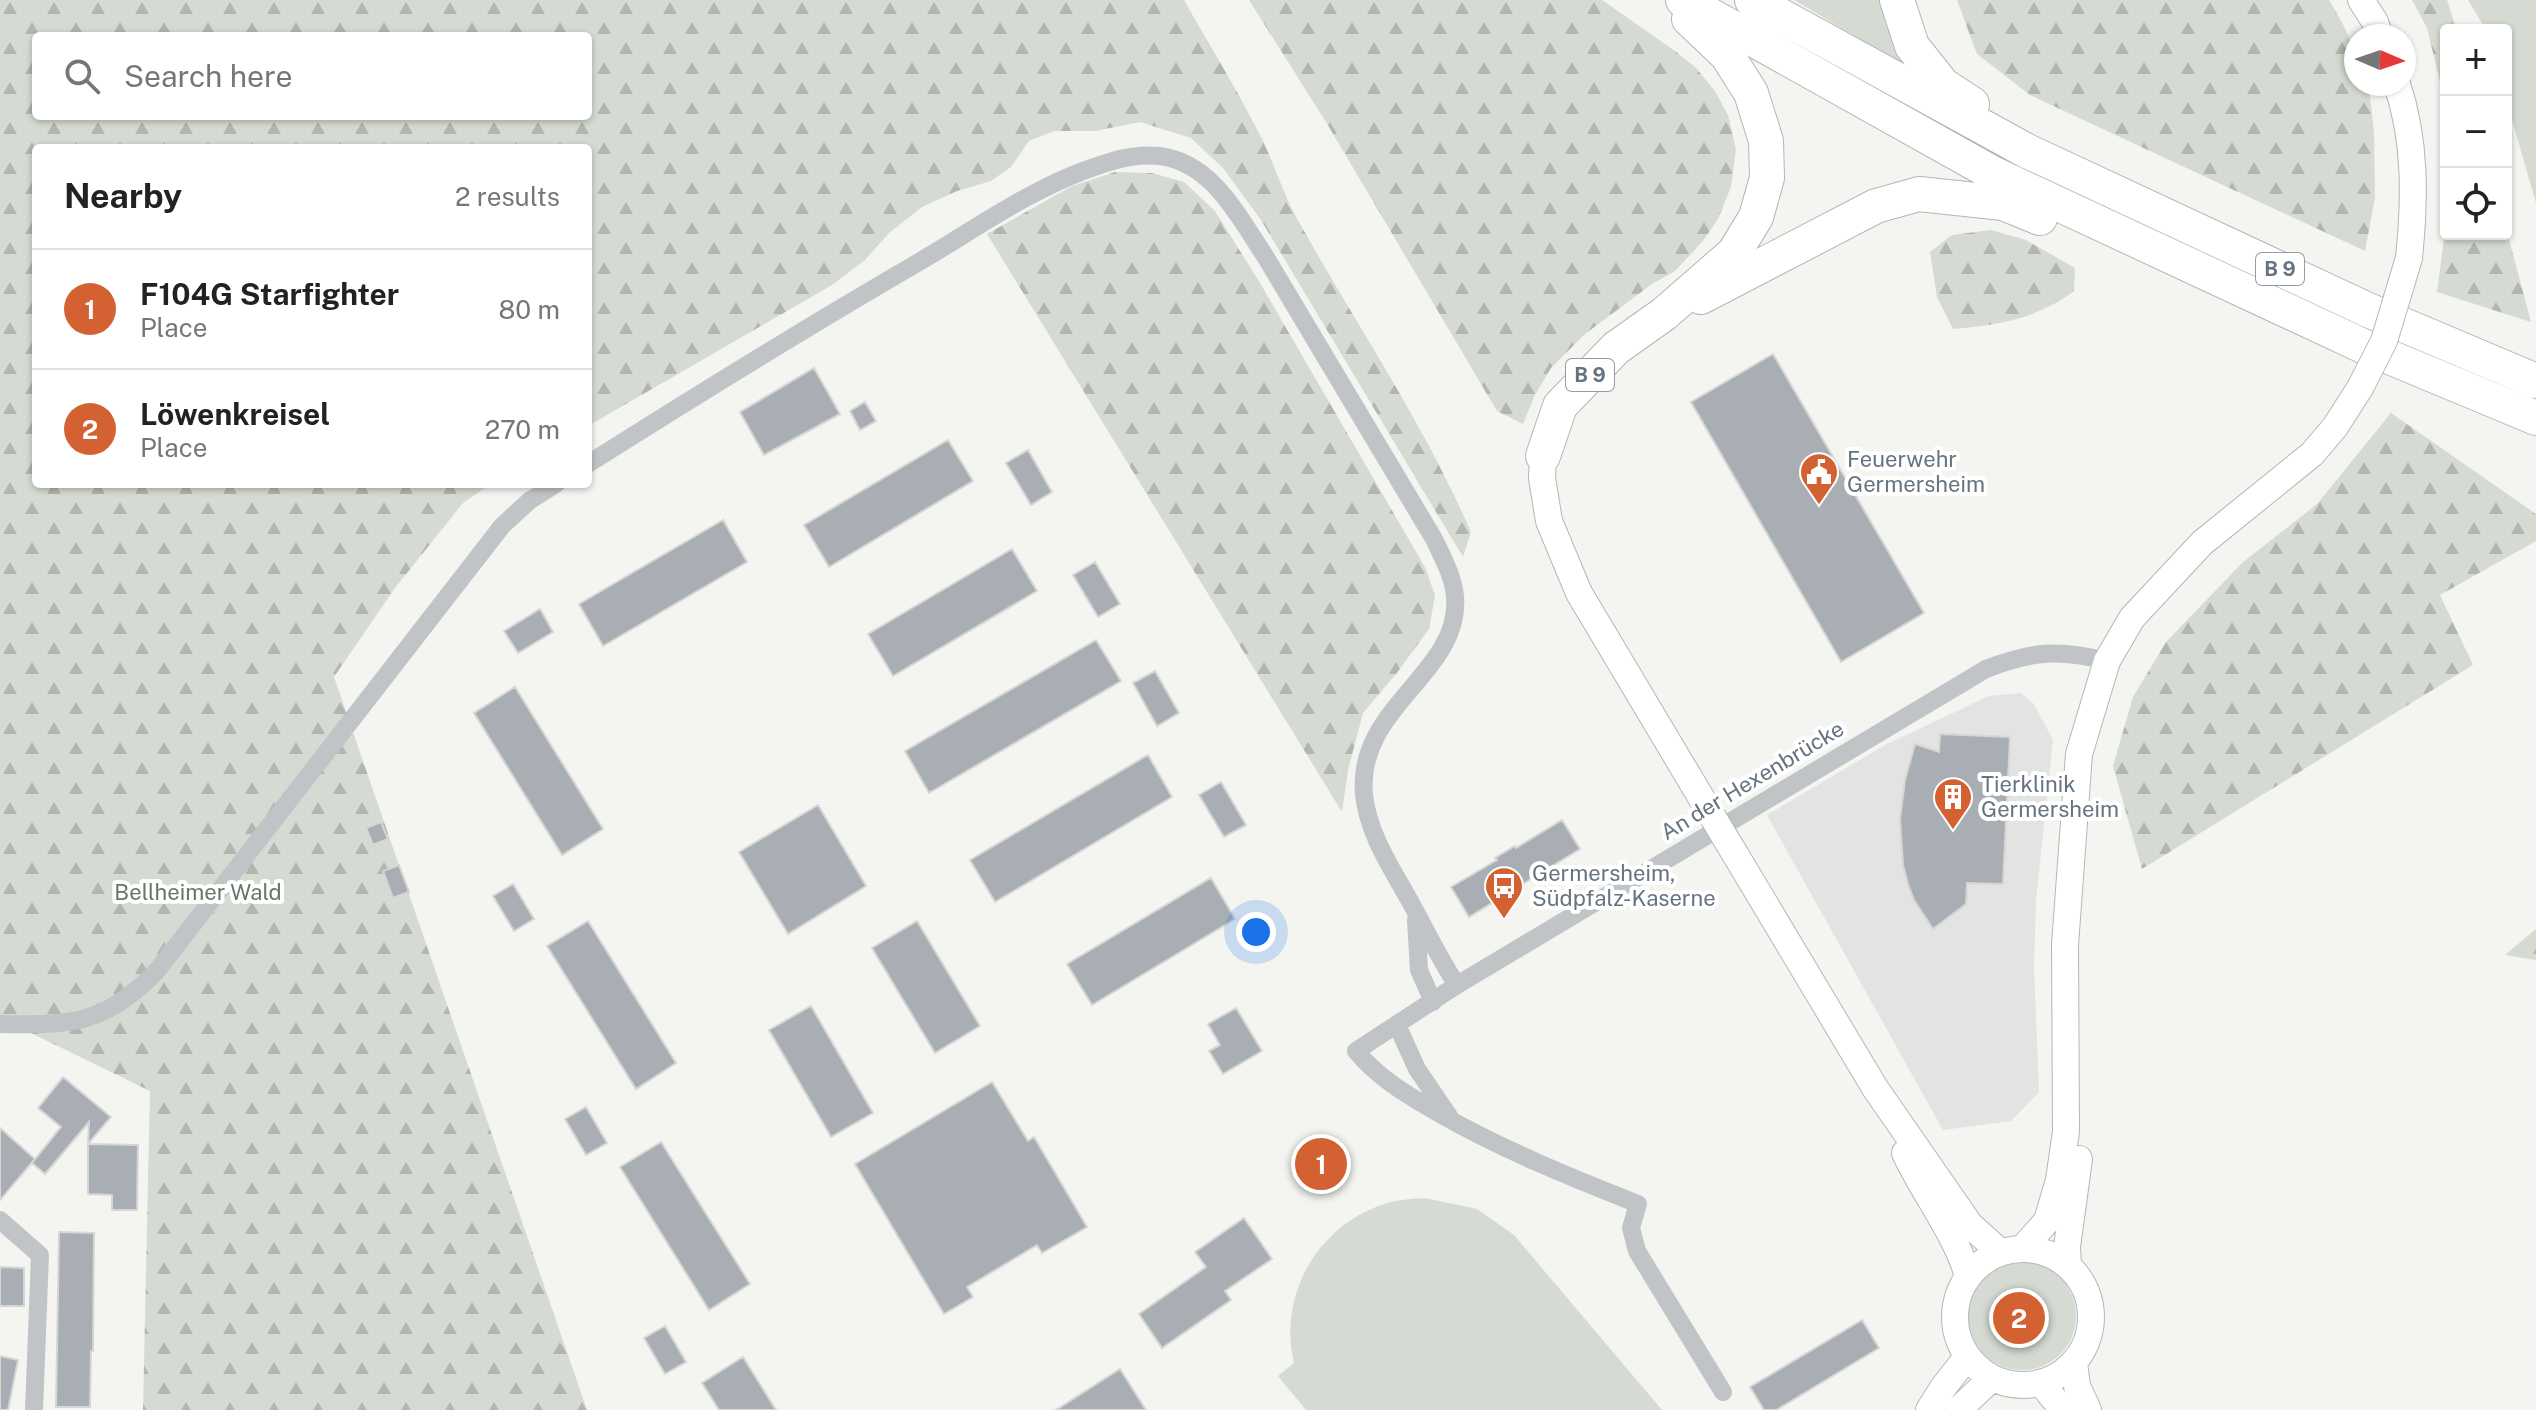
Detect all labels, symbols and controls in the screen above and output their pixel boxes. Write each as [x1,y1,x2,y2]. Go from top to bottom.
north arrow [2344,24,2416,96]
map controls [2440,24,2512,240]
button: + [2440,24,2512,96]
search box [32,32,592,120]
icon: search [60,54,104,98]
text: Search here [124,58,292,94]
button: − [2440,96,2512,168]
button: locate [2440,168,2512,240]
text: Nearby [64,176,182,216]
text: 2 results [455,181,560,212]
road number: B 9 [2256,253,2304,285]
text: F104G Starfighter [140,276,399,312]
text: 1 [84,294,96,325]
text: 80 m [499,294,560,325]
text: Place [140,312,207,343]
road number: B 9 [1566,359,1614,391]
text: Löwenkreisel [140,396,330,432]
text: 2 [82,414,98,445]
text: 270 m [485,414,560,445]
text: Place [140,432,207,463]
place label: Feuerwehr Germersheim [1847,446,1985,497]
public building icon: Feuerwehr Germersheim [1798,451,1840,506]
street label: An der Hexenbrücke [1656,715,1848,845]
place label: Tierklinik Germersheim [1981,771,2119,822]
building icon: Tierklinik Germersheim [1932,776,1974,831]
place label: Germersheim, Südpfalz-Kaserne [1532,860,1716,911]
bus stop icon: Germersheim, Südpfalz-Kaserne [1483,865,1525,920]
park label: Bellheimer Wald [114,879,282,905]
your location [1236,912,1276,952]
pin: 1 [1295,1134,1347,1194]
pin: 2 [1993,1288,2045,1348]

